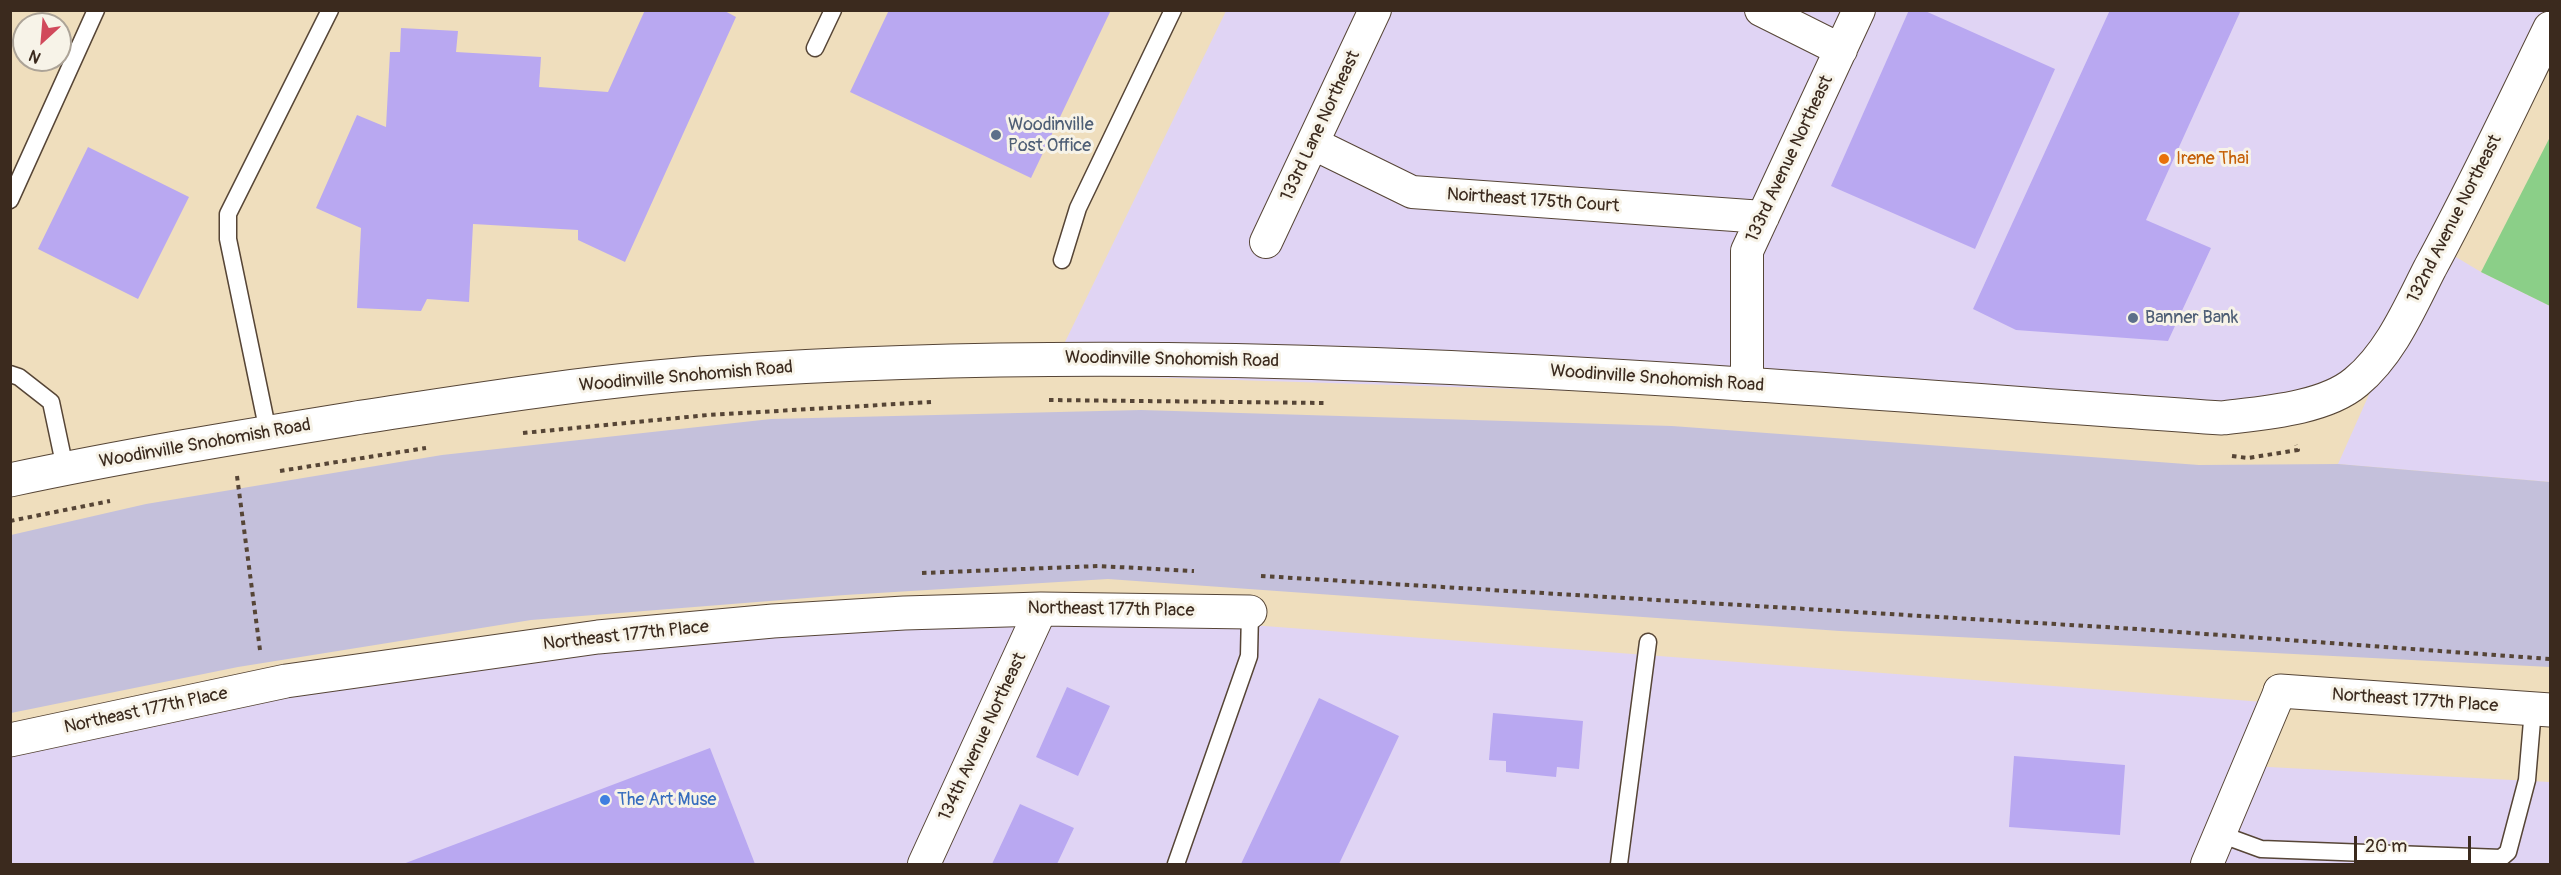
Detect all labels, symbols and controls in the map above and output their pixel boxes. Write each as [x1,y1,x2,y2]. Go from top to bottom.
north arrow [12,12,72,72]
text: N [26,45,44,68]
street label: 133rd Lane Northeast [1277,47,1365,205]
street label: 133rd Avenue Northeast [1742,72,1838,246]
place label: Woodinville Post Office [1008,114,1093,156]
marker: Woodinville Post Office [989,128,1003,142]
street label: 132nd Avenue Northeast [2403,131,2507,307]
place label: Irene Thai [2176,148,2249,170]
marker: Irene Thai [2157,152,2171,166]
street label: Noirtheast 175th Court [1446,184,1620,218]
place label: Banner Bank [2145,307,2238,329]
marker: Banner Bank [2126,311,2140,325]
street label: Woodinville Snohomish Road [1065,347,1279,373]
street label: Woodinville Snohomish Road [578,357,794,397]
street label: Woodinville Snohomish Road [1549,361,1765,397]
street label: Woodinville Snohomish Road [97,415,313,473]
street label: Northeast 177th Place [1027,598,1195,622]
street label: Northeast 177th Place [542,617,710,655]
street label: 134th Avenue Northeast [935,650,1031,824]
street label: Northeast 177th Place [62,683,230,739]
street label: Northeast 177th Place [2331,684,2499,718]
place label: The Art Muse [617,789,716,811]
marker: The Art Muse [598,793,612,807]
scale bar [2357,824,2474,862]
text: 20 m [2365,835,2407,858]

